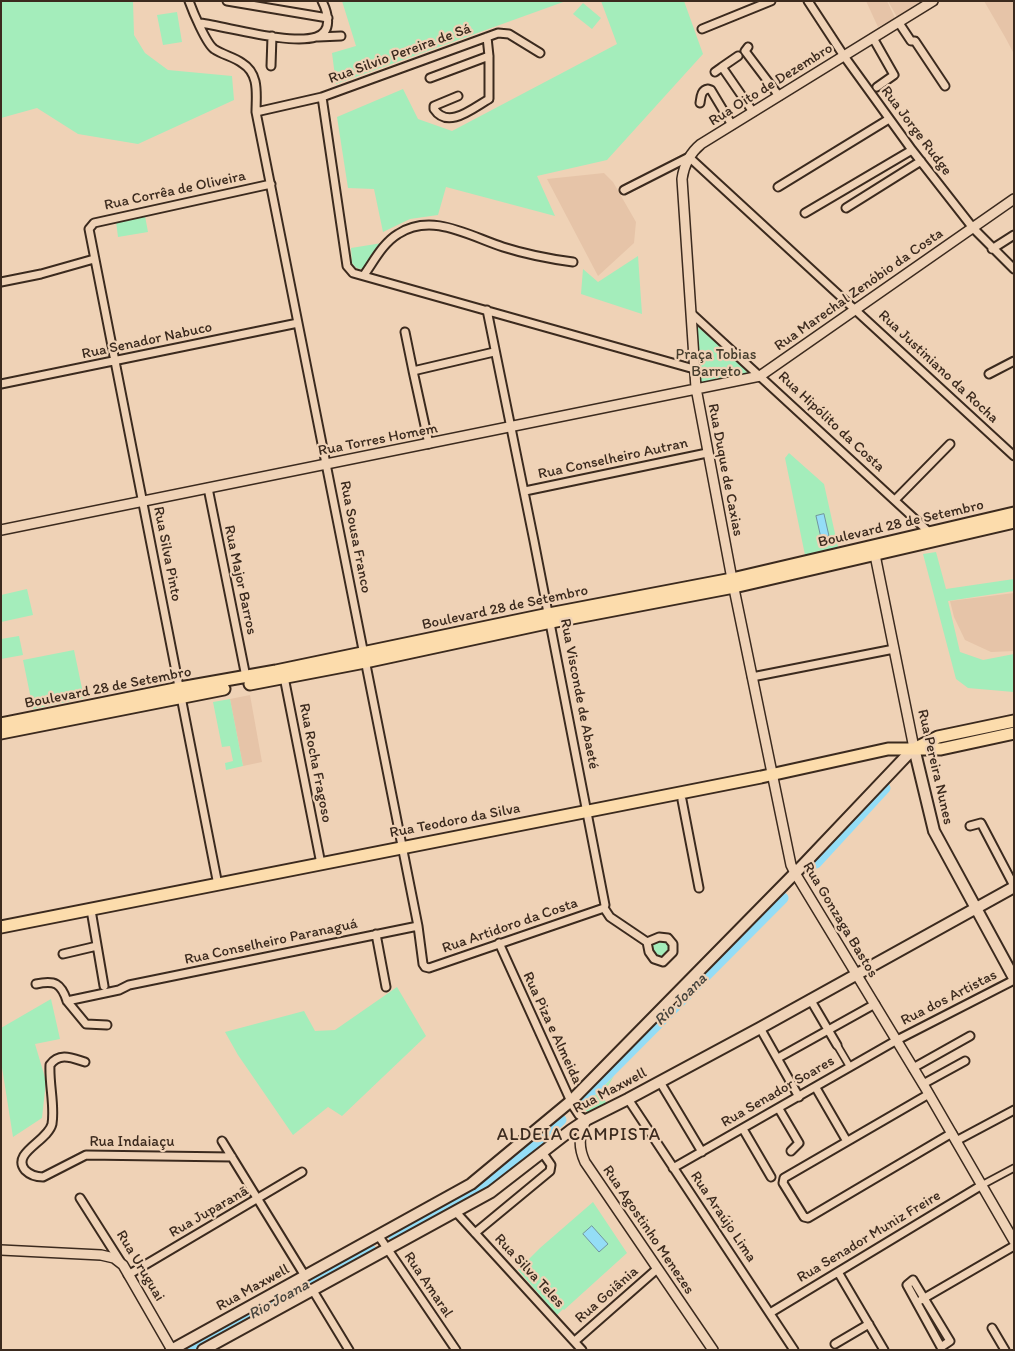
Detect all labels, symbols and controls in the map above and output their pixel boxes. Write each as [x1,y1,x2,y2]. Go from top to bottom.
street label: Rua Silvio Pereira de Sá [326,20,474,88]
street label: Rua Oito de Dezembro [706,40,836,130]
street label: Rua Jorge Rudge [877,83,955,179]
street label: Rua Corrêa de Oliveira [103,167,247,215]
street label: Rua Marechal Zenóbio da Costa [771,225,947,355]
street label: Rua Justiniano da Rocha [874,307,1002,427]
street label: Rua Senador Nabuco [80,318,214,364]
park label: Praça Tobias Barreto [676,346,756,381]
street label: Rua Hipólito da Costa [774,368,888,476]
street label: Rua Duque de Caxias [703,402,747,538]
street label: Rua Torres Homem [317,420,439,460]
street label: Rua Conselheiro Autran [536,434,690,484]
street label: Rua Sousa Franco [335,479,375,595]
street label: Boulevard 28 de Setembro [816,496,986,552]
street label: Rua Silva Pinto [149,505,185,603]
street label: Rua Major Barros [220,524,260,636]
street label: Boulevard 28 de Setembro [420,582,590,634]
street label: Rua Visconde de Abaeté [556,617,602,771]
street label: Boulevard 28 de Setembro [23,663,193,713]
street label: Rua Rocha Fragoso [295,702,335,824]
street label: Rua Pereira Nunes [913,708,957,826]
street label: Rua Teodoro da Silva [388,800,522,842]
street label: Rua Gonzaga Bastos [798,859,882,981]
street label: Rua Artidoro da Costa [440,894,580,958]
street label: Rua Conselheiro Paranaguá [183,915,359,969]
street label: Rua dos Artistas [898,966,1000,1030]
street label: Rua Piza e Almeida [518,969,586,1087]
water label: Rio Joana [651,970,711,1030]
street label: Rua Senador Soares [718,1052,838,1132]
street label: Rua Maxwell [570,1064,650,1118]
district label: ALDEIA CAMPISTA [495,1124,663,1146]
street label: Rua Indaiaçu [90,1133,174,1151]
street label: Rua Agostinho Menezes [598,1162,698,1298]
street label: Rua Araújo Lima [686,1168,760,1266]
street label: Rua Juparanã [166,1182,252,1242]
street label: Rua Senador Muniz Freire [794,1187,944,1287]
street label: Rua Uruguai [112,1227,168,1305]
street label: Rua Silva Teles [490,1230,568,1312]
street label: Rua Amaral [399,1249,457,1321]
street label: Rua Maxwell [213,1261,293,1315]
street label: Rua Goiânia [572,1263,642,1327]
water label: Rio Joana [245,1276,313,1324]

